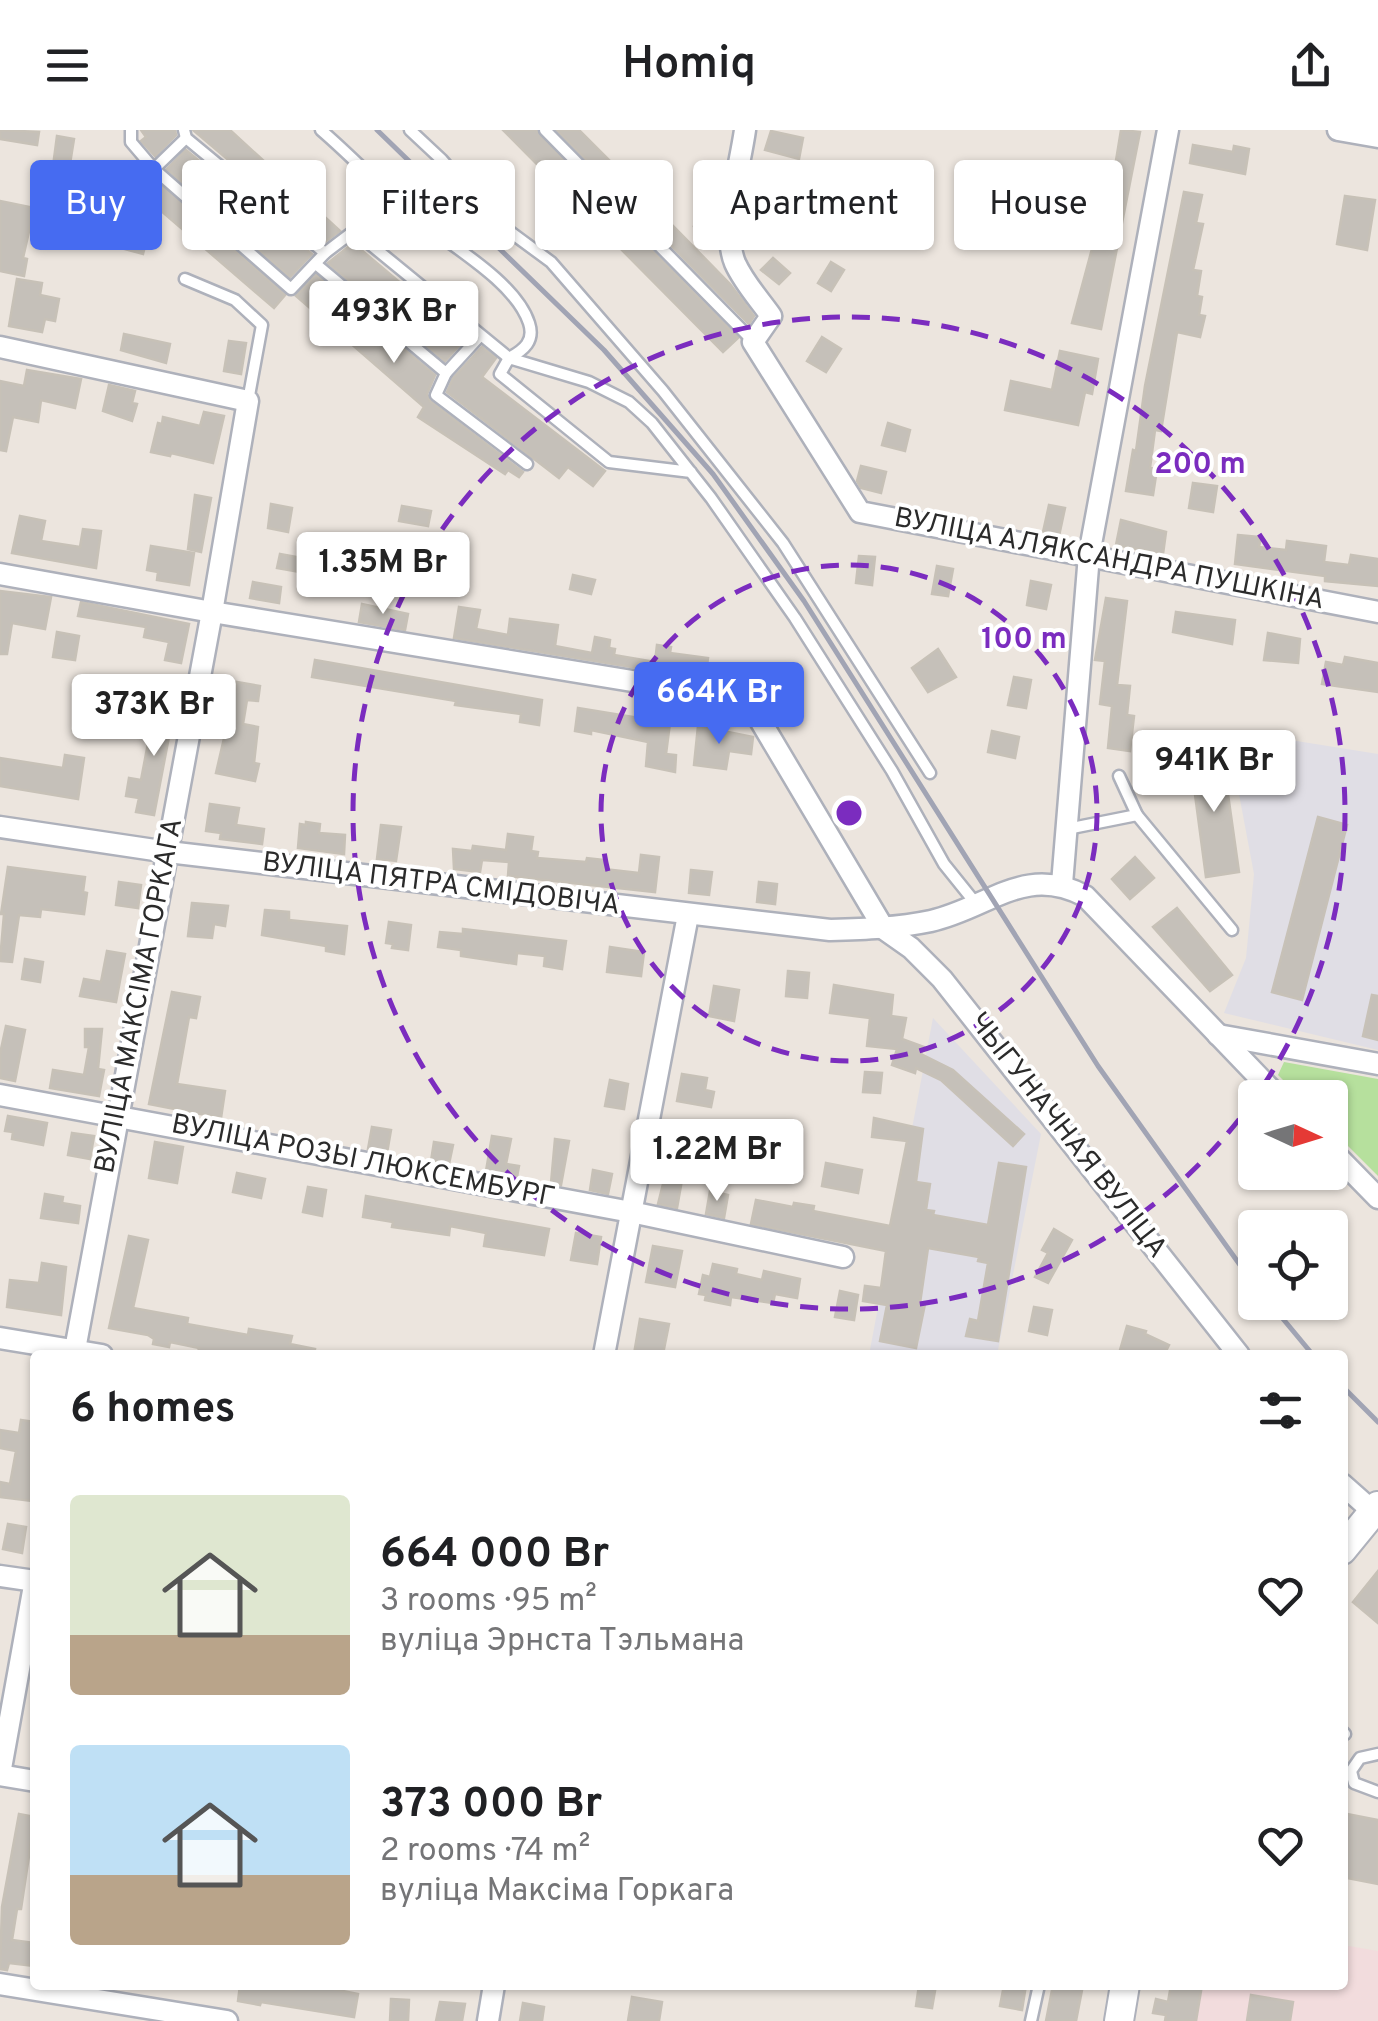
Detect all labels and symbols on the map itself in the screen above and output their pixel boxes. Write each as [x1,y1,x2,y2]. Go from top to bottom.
pin: 493K Br [302,281,486,366]
text: 200 m [1154,447,1246,484]
street label: ВУЛІЦА АЛЯКСАНДРА ПУШКІНА [891,501,1327,619]
pin: 1.35M Br [280,532,486,617]
text: 100 m [981,622,1067,659]
pin: 664K Br [627,662,811,747]
pin: 373K Br [62,674,246,759]
pin: 941K Br [1122,730,1306,815]
centre of rings [831,795,867,831]
street label: ВУЛІЦА МАКСІМА ГОРКАГА [88,815,192,1177]
street label: ВУЛІЦА ПЯТРА СМІДОВІЧА [260,845,622,925]
street label: ЧЫГУНАЧНАЯ ВУЛІЦА [960,1006,1174,1266]
north arrow [1238,1080,1348,1190]
street label: ВУЛІЦА РОЗЫ ЛЮКСЕМБУРГ [168,1107,558,1217]
pin: 1.22M Br [614,1119,820,1204]

